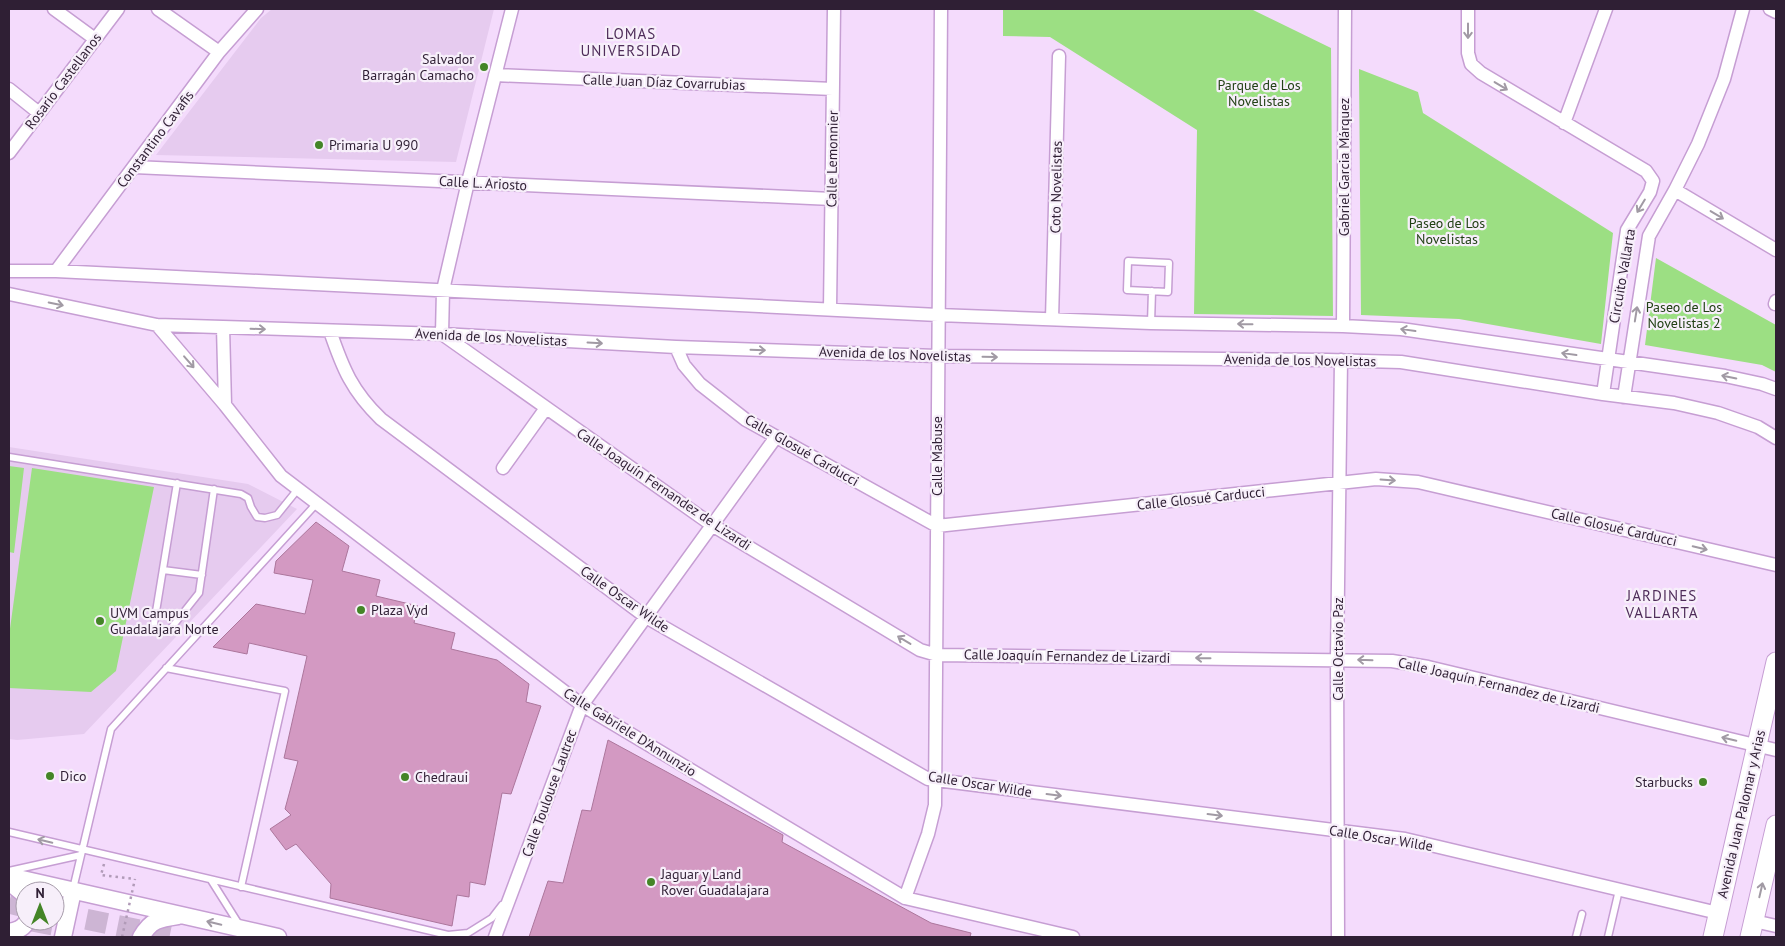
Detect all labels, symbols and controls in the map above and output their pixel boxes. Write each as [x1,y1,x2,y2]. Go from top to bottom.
one-way arrow [1463,22,1473,39]
district label: LOMAS UNIVERSIDAD [580,24,682,60]
street label: Rosario Castellanos [21,29,105,133]
place label: Salvador Barragán Camacho [362,50,474,84]
marker: Salvador Barragán Camacho [478,61,490,73]
street label: Calle Juan Díaz Covarrubias [582,70,746,94]
park label: Parque de Los Novelistas [1217,76,1301,110]
one-way arrow [1494,81,1508,91]
street label: Constantino Cavafis [113,87,198,191]
street label: Gabriel Garcia Márquez [1335,98,1353,236]
street label: Calle Lemonnier [822,110,842,208]
place label: Primaria U 990 [329,136,418,154]
marker: Primaria U 990 [313,139,325,151]
street label: Coto Novelistas [1046,140,1066,233]
street label: Calle L. Ariosto [438,172,528,194]
one-way arrow [1636,198,1646,212]
one-way arrow [1710,210,1724,220]
park label: Paseo de Los Novelistas [1409,214,1485,248]
street label: Circuito Vallarta [1605,227,1639,325]
park label: Paseo de Los Novelistas 2 [1646,298,1722,332]
one-way arrow [48,299,64,309]
one-way arrow [1631,307,1641,323]
one-way arrow [1238,320,1254,329]
one-way arrow [250,324,266,333]
street label: Avenida de los Novelistas [414,324,568,350]
one-way arrow [1400,325,1416,335]
one-way arrow [587,338,603,347]
street label: Avenida de los Novelistas [819,342,972,366]
one-way arrow [749,345,765,355]
one-way arrow [1561,348,1577,358]
street label: Avenida de los Novelistas [1224,350,1376,370]
one-way arrow [982,352,998,362]
one-way arrow [183,355,194,368]
one-way arrow [1722,372,1738,381]
street label: Calle Glosué Carducci [742,410,862,490]
street label: Calle Mabuse [928,416,946,496]
street label: Calle Joaquín Fernandez de Lizardi [573,424,755,554]
one-way arrow [1380,475,1396,484]
street label: Calle Glosué Carducci [1136,482,1266,514]
street label: Calle Glosué Carducci [1549,504,1679,550]
one-way arrow [1692,543,1708,553]
street label: Calle Oscar Wilde [577,562,673,636]
district label: JARDINES VALLARTA [1624,586,1699,622]
street label: Calle Octavio Paz [1329,597,1347,701]
place label: Plaza Vyd [371,601,428,619]
place label: UVM Campus Guadalajara Norte [110,604,219,638]
marker: Plaza Vyd [355,604,367,616]
marker: UVM Campus Guadalajara Norte [94,615,106,627]
one-way arrow [896,635,911,645]
street label: Calle Joaquín Fernandez de Lizardi [964,645,1170,667]
one-way arrow [1195,653,1211,663]
street label: Calle Joaquín Fernandez de Lizardi [1396,653,1602,717]
one-way arrow [1357,656,1373,665]
street label: Calle Gabriele D'Annunzio [560,684,700,780]
street label: Calle Toulouse Lautrec [518,727,580,859]
street label: Avenida Juan Palomar y Arias [1713,728,1769,900]
one-way arrow [1721,734,1737,743]
place label: Dico [60,767,86,785]
street label: Calle Oscar Wilde [927,767,1033,801]
place label: Chedraui [415,768,468,786]
marker: Dico [44,770,56,782]
marker: Chedraui [399,771,411,783]
place label: Starbucks [1635,773,1693,791]
marker: Starbucks [1697,776,1709,788]
one-way arrow [1046,790,1062,800]
one-way arrow [1207,810,1223,820]
street label: Calle Oscar Wilde [1328,821,1434,855]
one-way arrow [38,836,54,845]
place label: Jaguar y Land Rover Guadalajara [660,865,769,899]
marker: Jaguar y Land Rover Guadalajara [645,876,657,888]
north arrow [15,881,65,931]
one-way arrow [1757,882,1766,898]
text: N [35,884,45,902]
one-way arrow [206,918,222,927]

